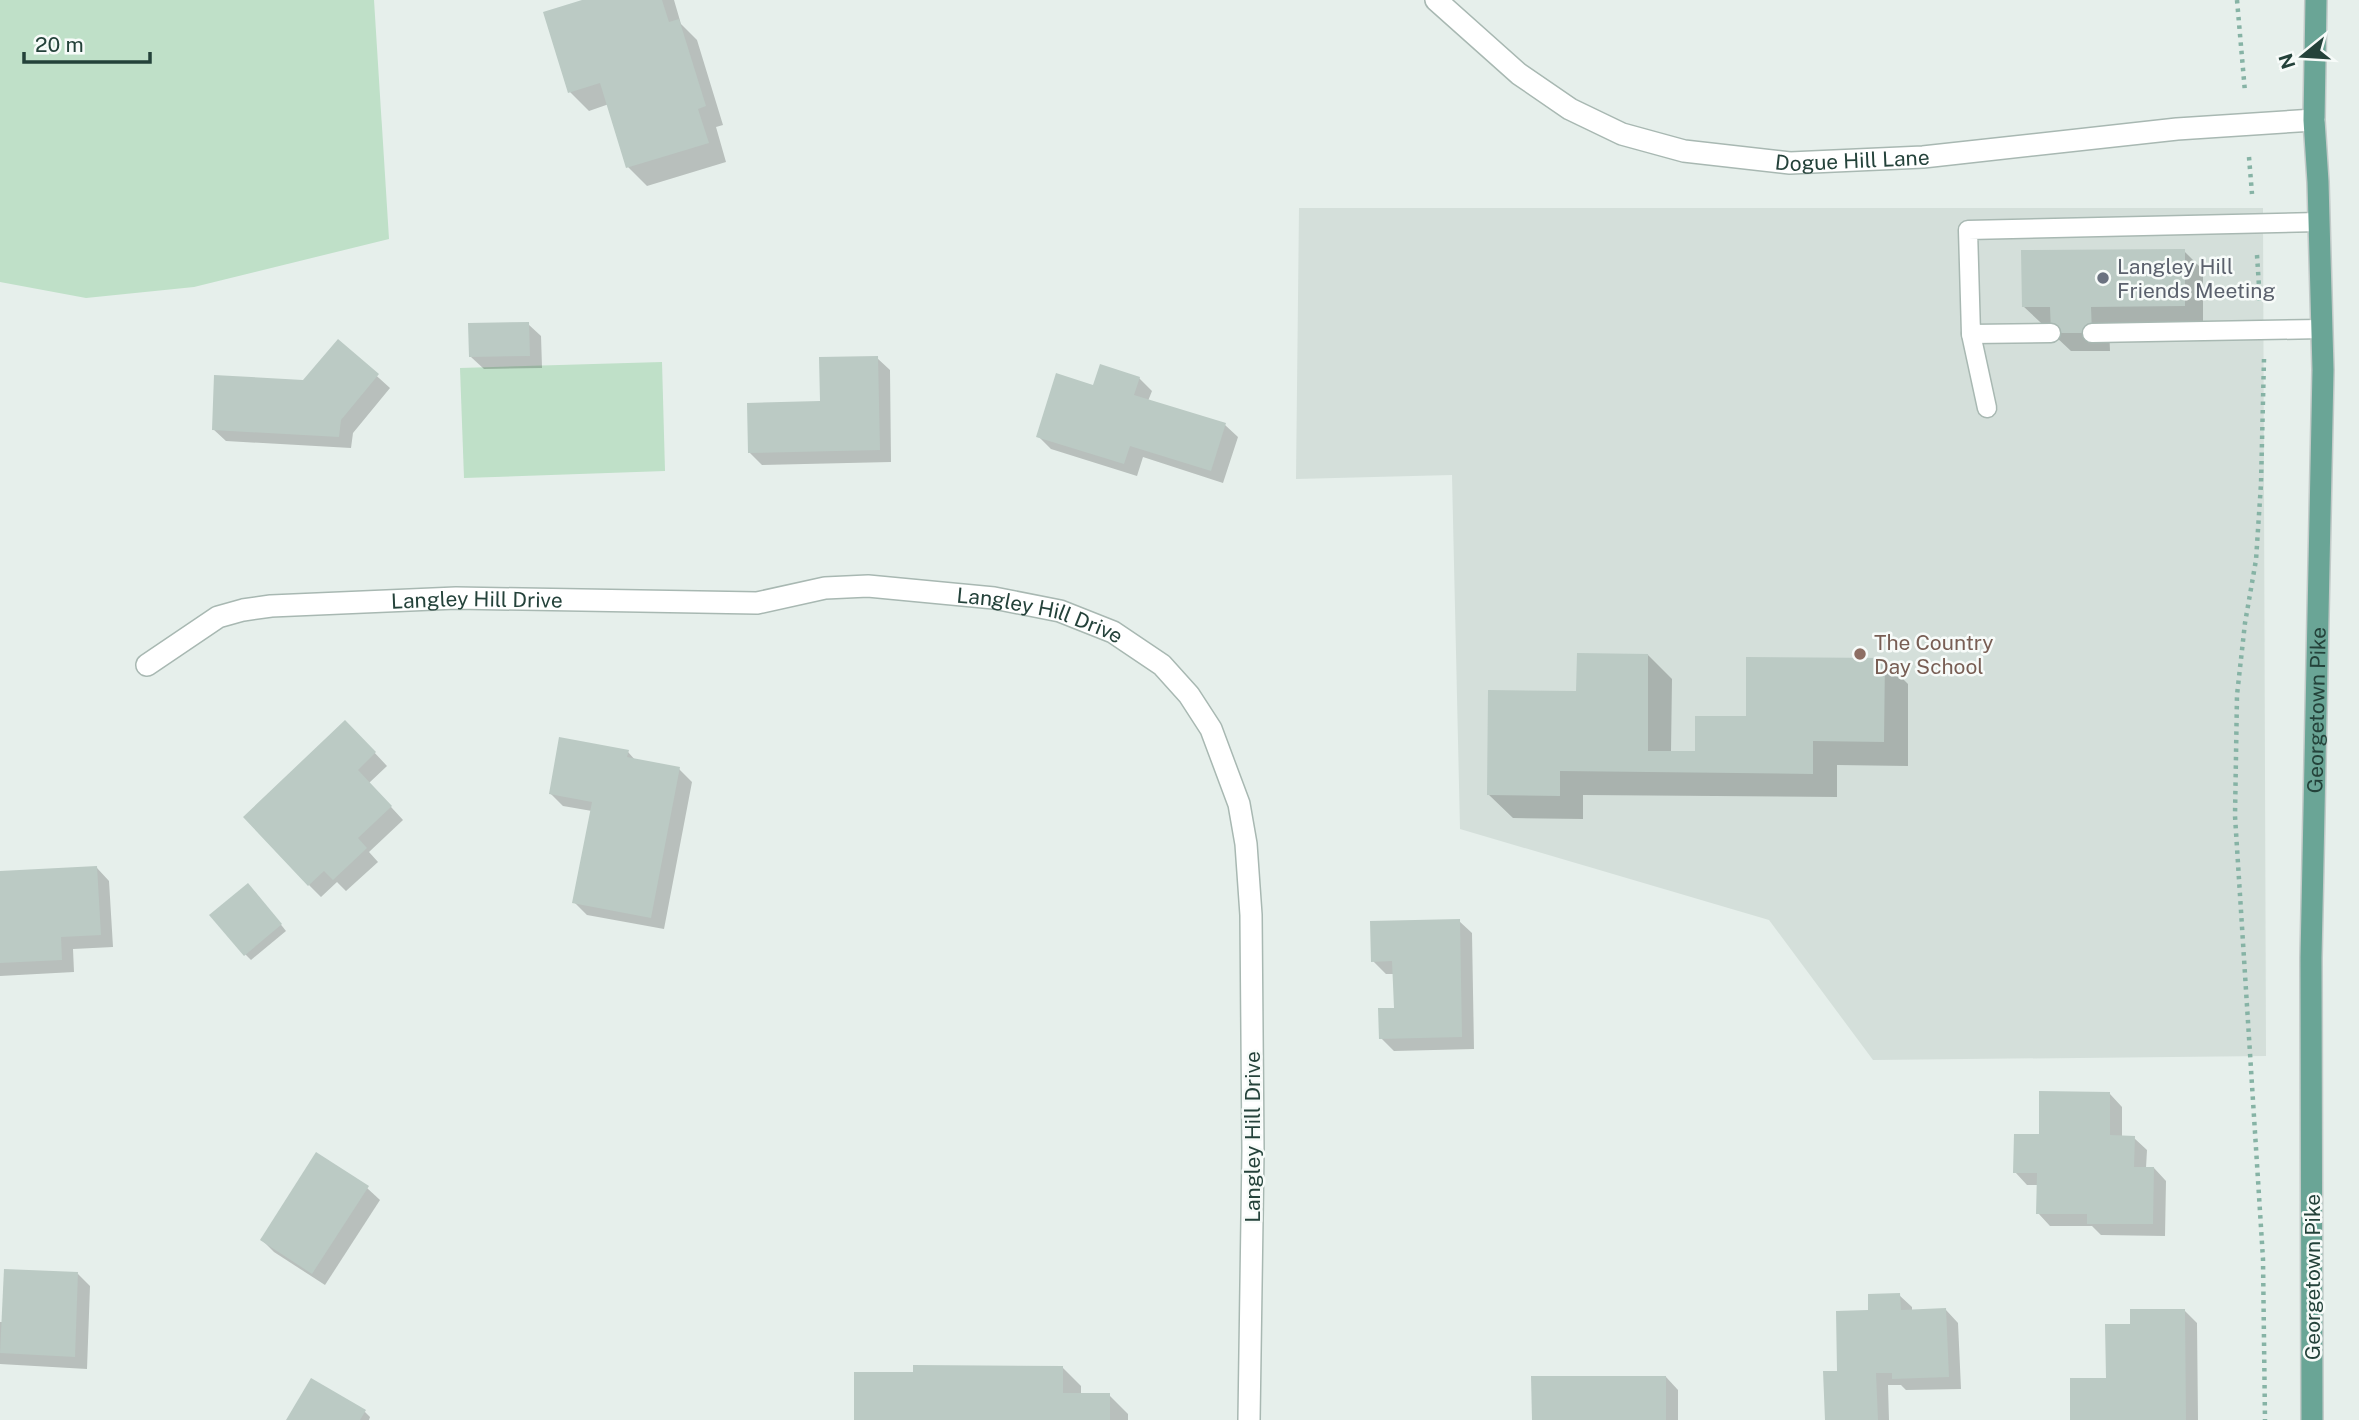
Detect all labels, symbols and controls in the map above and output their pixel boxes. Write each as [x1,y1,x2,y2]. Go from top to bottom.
scale bar [24,21,150,65]
north arrow [2268,21,2338,91]
text: 20 m [35,32,84,57]
text: N [2274,51,2300,72]
street label: Dogue Hill Lane [1774,144,1931,176]
place label: Langley Hill Friends Meeting [2117,254,2276,303]
marker: Langley Hill Friends Meeting [2095,270,2111,286]
street label: Langley Hill Drive [956,582,1128,648]
street label: Langley Hill Drive [391,585,563,613]
street label: Georgetown Pike [2302,627,2330,794]
place label: The Country Day School [1874,630,1994,679]
marker: The Country Day School [1852,646,1868,662]
street label: Langley Hill Drive [1240,1051,1265,1223]
street label: Georgetown Pike [2300,1194,2325,1360]

